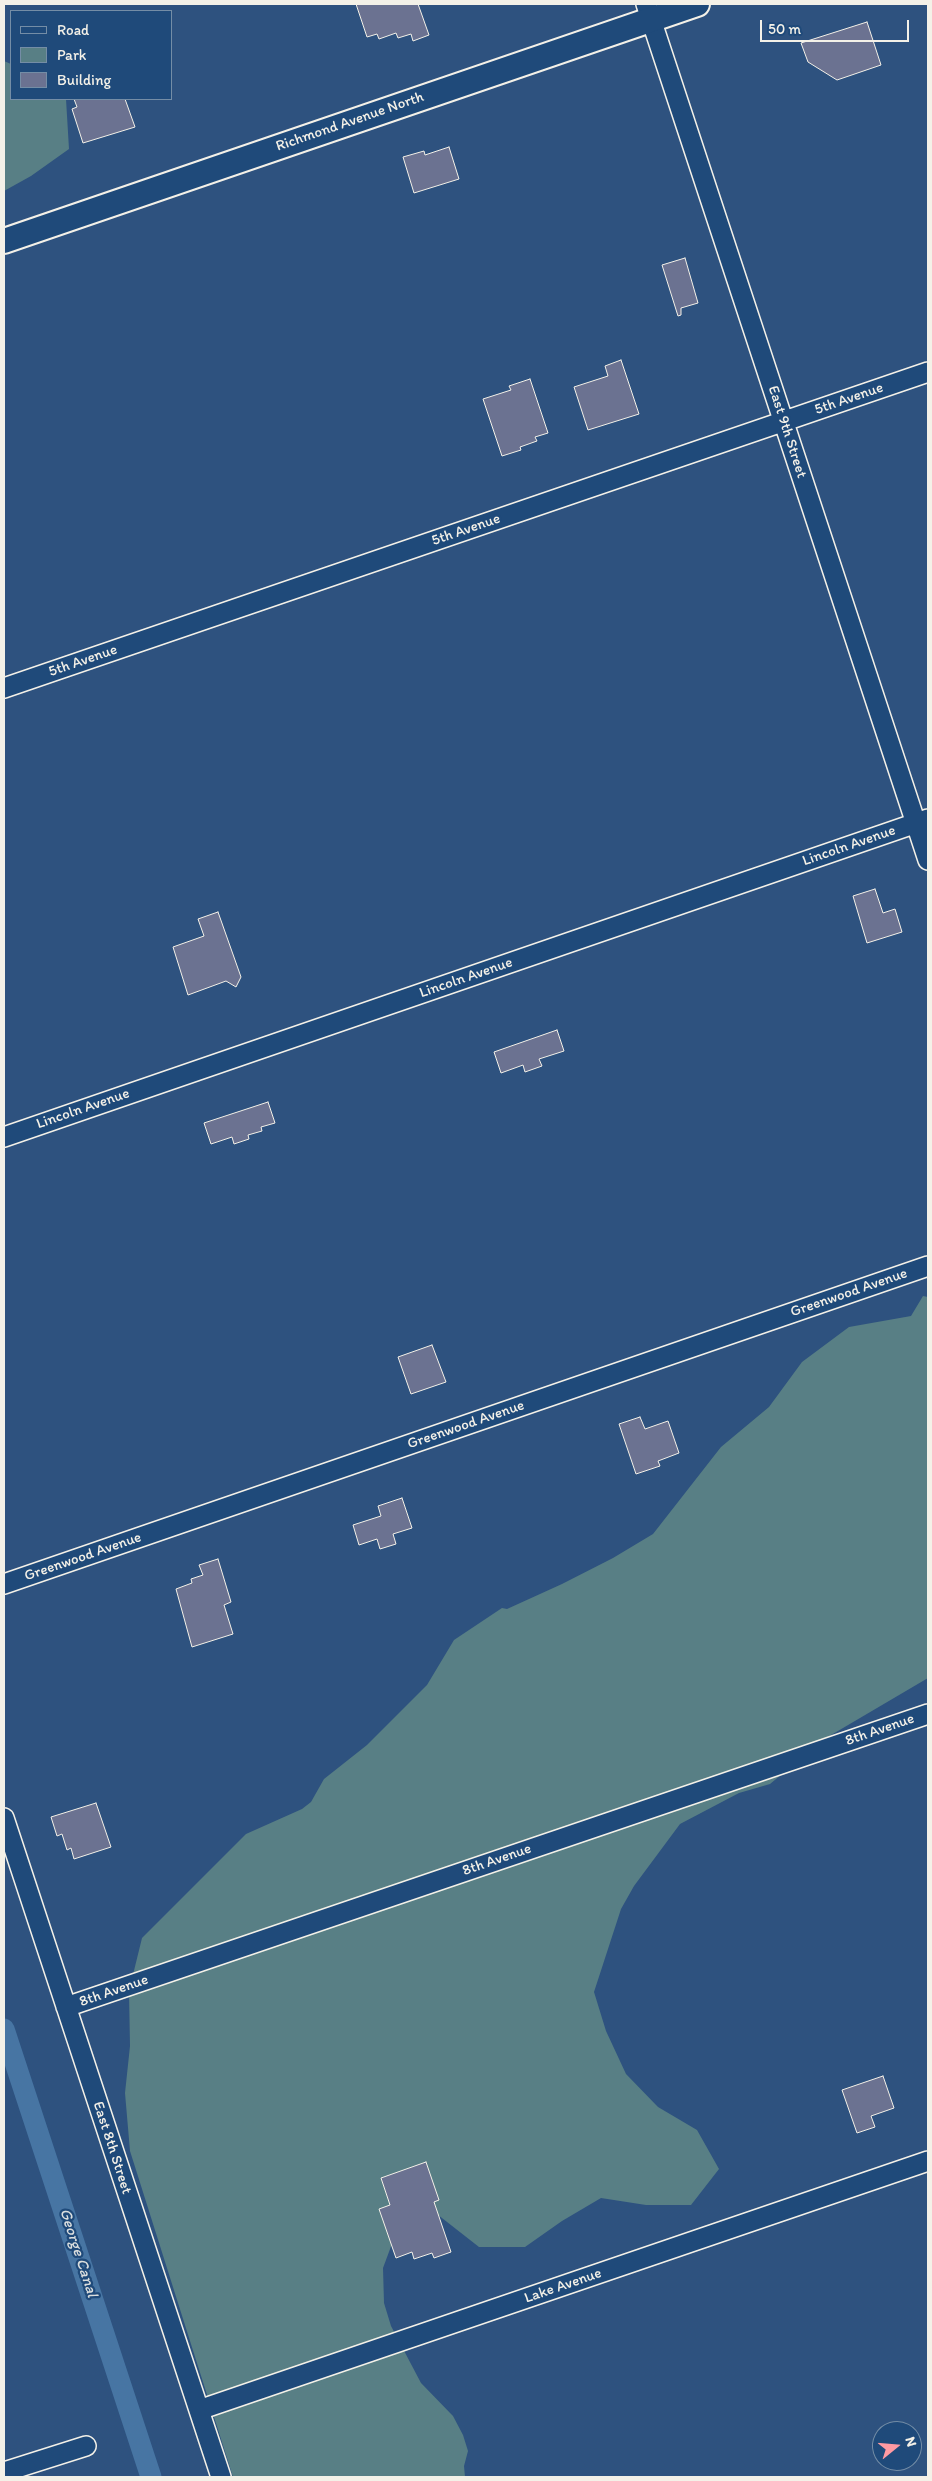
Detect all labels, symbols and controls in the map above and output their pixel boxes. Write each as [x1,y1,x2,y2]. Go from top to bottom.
legend [10,10,172,100]
scale bar [762,10,911,42]
text: 50 m [768,20,801,38]
text: Road [57,21,89,39]
text: Park [57,46,87,64]
text: Building [57,71,111,89]
street label: Richmond Avenue North [274,88,426,156]
street label: 5th Avenue [812,379,886,419]
street label: East 9th Street [764,384,810,480]
street label: 5th Avenue [429,510,503,550]
street label: 5th Avenue [46,641,120,681]
street label: Lincoln Avenue [800,822,898,870]
street label: Lincoln Avenue [417,954,515,1002]
street label: Lincoln Avenue [34,1085,132,1133]
street label: Greenwood Avenue [788,1265,910,1321]
street label: Greenwood Avenue [405,1397,527,1453]
street label: Greenwood Avenue [22,1529,144,1585]
street label: 8th Avenue [843,1710,917,1750]
street label: 8th Avenue [460,1840,534,1880]
street label: 8th Avenue [77,1971,151,2011]
street label: East 8th Street [89,2099,135,2197]
water label: George Canal [55,2206,101,2300]
street label: Lake Avenue [522,2264,604,2308]
north arrow [872,2421,922,2471]
text: N [901,2435,920,2449]

